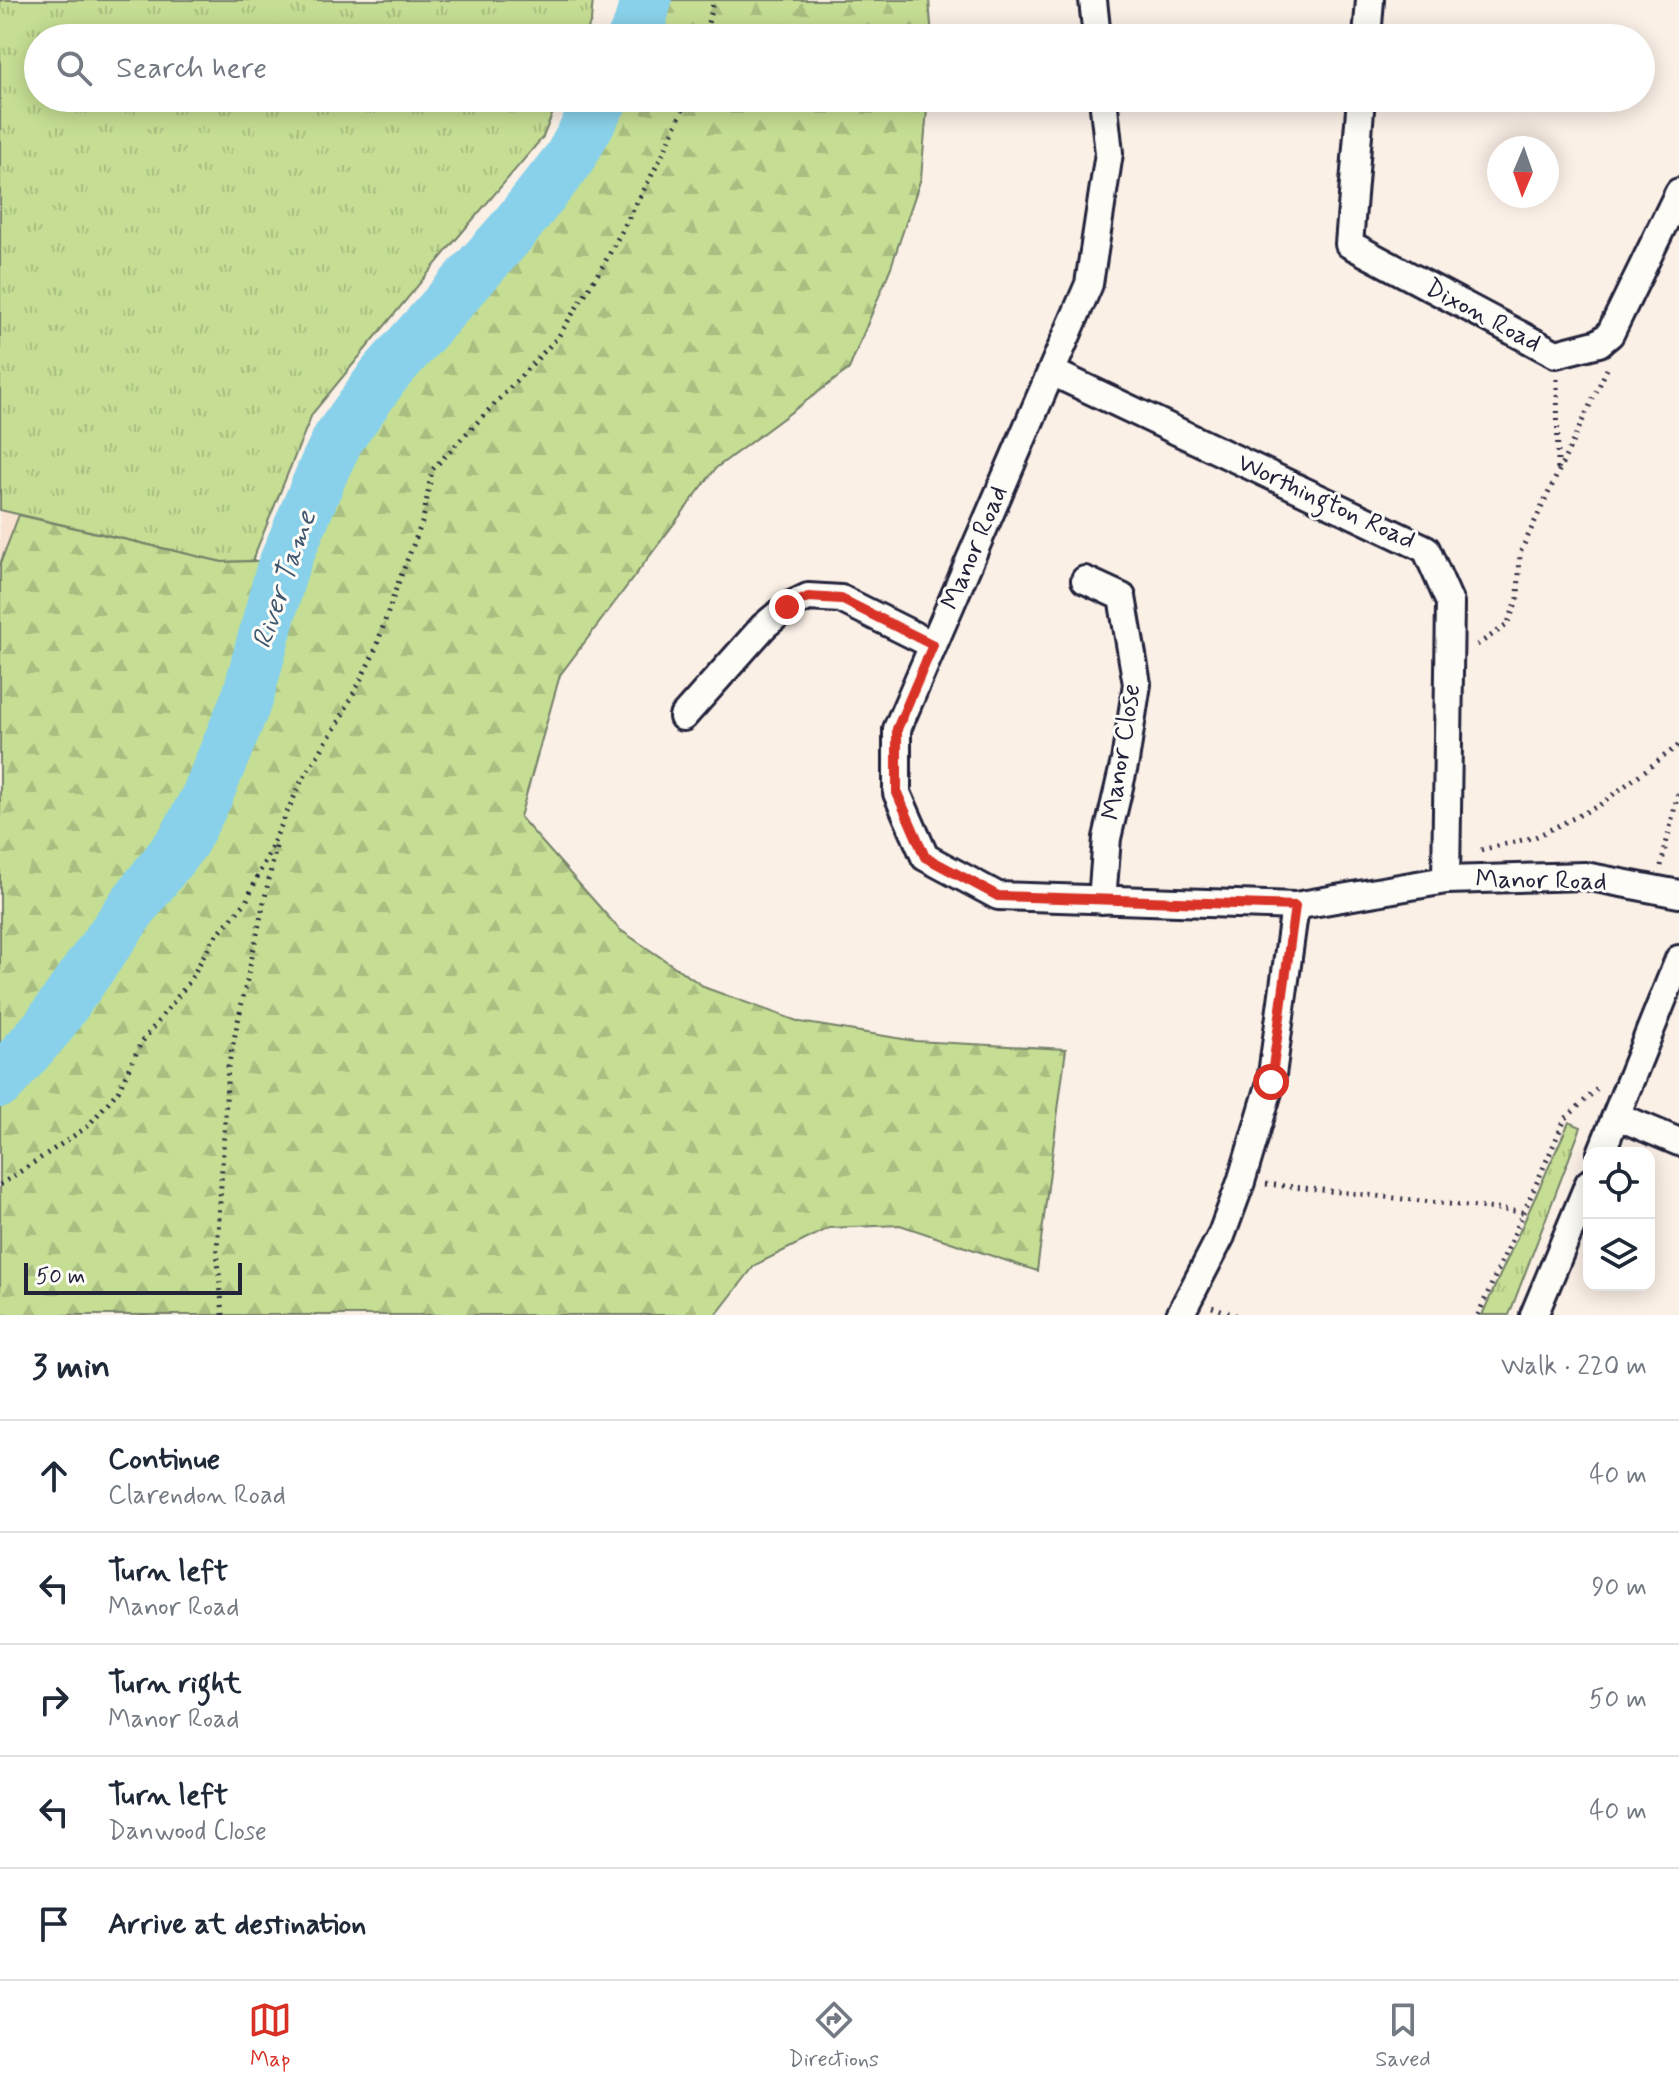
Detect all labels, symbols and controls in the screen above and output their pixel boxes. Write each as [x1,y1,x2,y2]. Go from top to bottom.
search box [24,24,1655,112]
icon: search [52,46,96,90]
text: Search here [116,49,267,88]
north arrow [1487,136,1559,208]
street label: Dixon Road [1419,271,1547,361]
street label: Worthington Road [1230,446,1420,561]
street label: Manor Road [934,481,1016,615]
water label: River Tame [244,505,326,654]
route end [769,589,805,625]
street label: Manor Close [1094,681,1150,823]
street label: Manor Road [1475,863,1607,899]
route start [1253,1064,1289,1100]
map controls [1583,1147,1655,1291]
button: locate [1583,1147,1655,1219]
button: layers [1583,1219,1655,1291]
scale bar [24,1259,242,1295]
text: 50 m [36,1263,85,1291]
text: 3 min [32,1345,110,1390]
text: Walk · 220 m [1501,1350,1647,1384]
text: Continue [108,1440,220,1479]
icon: ahead [32,1454,76,1498]
text: 40 m [1589,1459,1647,1493]
text: Clarendon Road [108,1479,286,1513]
text: Turn left [108,1552,228,1591]
icon: left [32,1566,76,1610]
text: 90 m [1592,1571,1647,1605]
text: Manor Road [108,1591,239,1625]
text: Turn right [108,1664,241,1703]
icon: right [32,1678,76,1722]
text: 50 m [1589,1683,1647,1717]
text: Manor Road [108,1703,239,1737]
text: Turn left [108,1776,228,1815]
icon: left [32,1790,76,1834]
text: 40 m [1589,1795,1647,1829]
text: Danwood Close [108,1815,267,1849]
icon: arrive [32,1902,76,1946]
text: Arrive at destination [108,1905,366,1944]
tab: Map [248,1998,292,2074]
tab: Directions [788,1998,879,2074]
tab: Saved [1375,1998,1431,2074]

